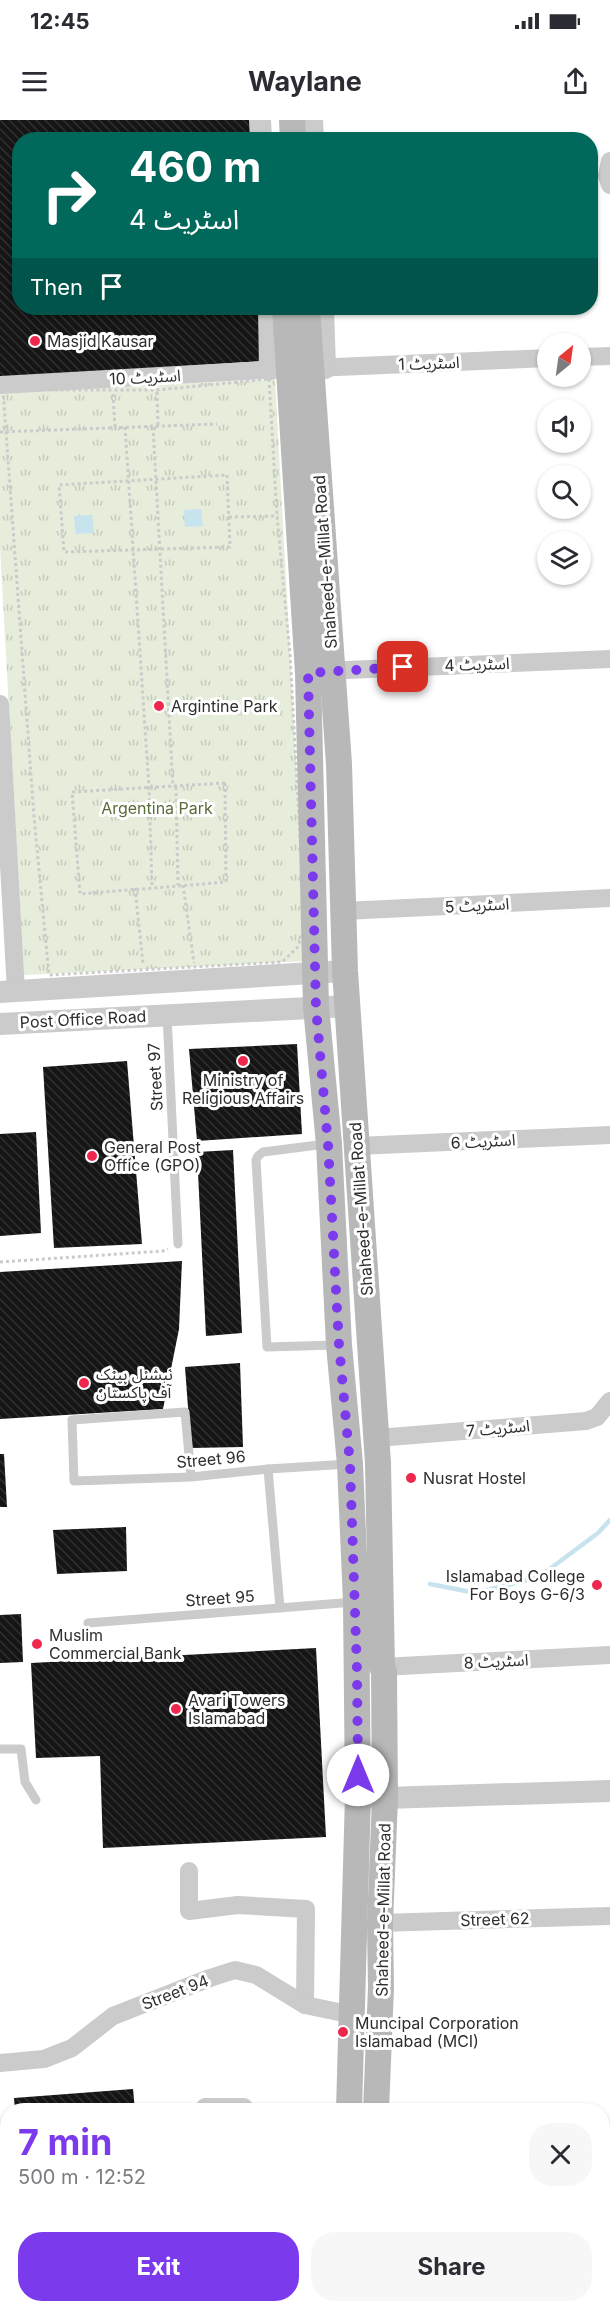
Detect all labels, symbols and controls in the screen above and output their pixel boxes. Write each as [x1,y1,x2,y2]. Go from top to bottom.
text: 12:45 [30,8,90,34]
icon: menu [18,65,51,98]
text: Waylane [248,65,362,98]
icon: share [559,65,592,98]
text: 460 m [129,141,261,192]
icon: right [30,156,108,234]
text: اسٹریٹ 4 [129,203,239,236]
icon: arrive [95,270,128,303]
text: Then [30,274,83,300]
place label: Masjid Kausar [47,331,154,351]
north arrow [537,333,591,387]
map controls [537,333,591,585]
marker: Masjid Kausar [28,334,42,348]
street label: اسٹریٹ 1 [398,352,460,374]
street label: اسٹریٹ 10 [109,365,181,389]
button: sound [537,399,591,453]
button: search [537,465,591,519]
street label: Shaheed-e-Millat Road [309,474,341,650]
button: layers [537,531,591,585]
pin [377,641,428,692]
icon: arrive [386,650,419,683]
street label: اسٹریٹ 4 [444,653,510,675]
place label: Argintine Park [171,696,278,716]
marker: Argintine Park [152,699,166,713]
park label: Argentina Park [101,798,213,818]
street label: اسٹریٹ 5 [444,893,510,917]
street label: Post Office Road [19,1006,147,1032]
street label: Street 97 [143,1042,167,1112]
marker: Ministry of Religious Affairs [236,1054,250,1068]
place label: Ministry of Religious Affairs [182,1070,304,1108]
street label: Shaheed-e-Millat Road [345,1121,377,1297]
street label: اسٹریٹ 6 [450,1129,516,1153]
place label: General Post Office (GPO) [104,1137,201,1175]
marker: General Post Office (GPO) [85,1149,99,1163]
place label: نیشنل بینک آف پاکستان [96,1364,173,1403]
marker: نیشنل بینک آف پاکستان [77,1376,91,1390]
street label: اسٹریٹ 7 [465,1415,531,1441]
street label: Street 96 [176,1446,246,1472]
place label: Nusrat Hostel [423,1468,526,1488]
marker: Nusrat Hostel [404,1471,418,1485]
place label: Islamabad College For Boys G-6/3 [446,1566,585,1604]
marker: Islamabad College For Boys G-6/3 [590,1578,604,1592]
street label: Street 95 [185,1586,255,1610]
place label: Muslim Commercial Bank [49,1625,182,1663]
marker: Muslim Commercial Bank [30,1637,44,1651]
street label: اسٹریٹ 8 [463,1649,529,1673]
place label: Avari Towers Islamabad [188,1690,285,1728]
marker: Avari Towers Islamabad [169,1702,183,1716]
position arrow [326,1743,390,1807]
street label: Shaheed-e-Millat Road [371,1823,395,1997]
street label: Street 62 [460,1908,530,1930]
street label: Street 94 [139,1970,211,2014]
place label: Muncipal Corporation Islamabad (MCI) [355,2013,519,2051]
marker: Muncipal Corporation Islamabad (MCI) [336,2025,350,2039]
text: 7 min [18,2120,112,2164]
button: close [529,2123,592,2186]
text: 500 m · 12:52 [18,2165,146,2189]
button: Exit [18,2232,299,2301]
button: Share [311,2232,592,2301]

